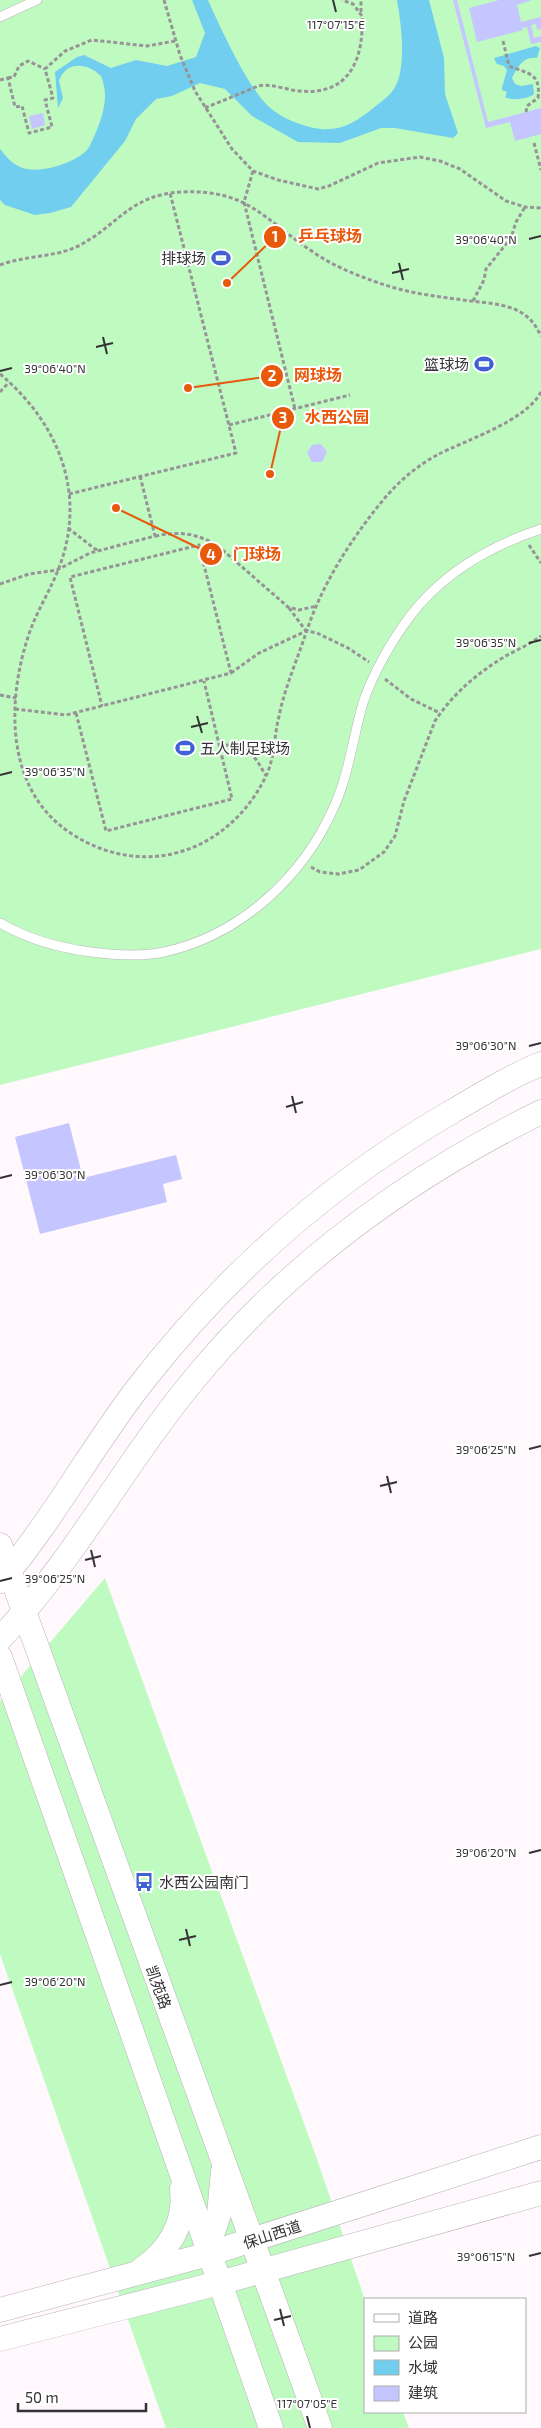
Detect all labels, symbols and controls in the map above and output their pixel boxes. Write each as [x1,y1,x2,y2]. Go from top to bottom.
text: 117°07'15"E [307,17,365,31]
callout: 乒乓球场 [263,221,372,252]
text: 乒乓球场 [298,226,362,245]
text: 1 [272,227,278,245]
text: 39°06'40"N [455,232,517,246]
sports icon: 排球场 [210,247,232,269]
place label: 排球场 [161,249,206,267]
sports icon: 篮球场 [473,353,495,375]
place label: 篮球场 [424,355,469,373]
callout: 网球场 [259,360,352,391]
text: 39°06'40"N [24,361,86,375]
text: 网球场 [294,365,342,384]
text: 2 [268,366,277,384]
callout: 水西公园 [270,402,379,433]
text: 水西公园 [305,407,369,426]
text: 3 [279,408,287,426]
callout: ‌门球场‌ [198,539,291,570]
text: ‌门球场‌ [233,544,281,563]
text: 4 [206,545,216,563]
text: 39°06'35"N [456,635,516,649]
sports icon: 五人制足球场 [174,737,196,759]
place label: 五人制足球场 [200,739,290,757]
text: 39°06'35"N [25,764,85,778]
text: 39°06'30"N [455,1038,517,1052]
text: 39°06'30"N [24,1167,86,1181]
text: 39°06'25"N [456,1442,516,1456]
text: 39°06'25"N [25,1571,85,1585]
text: 39°06'20"N [455,1845,517,1859]
bus stop icon: 水西公园南门 [133,1871,155,1893]
place label: 水西公园南门 [159,1873,249,1891]
street label: 凯苑路 [143,1963,175,2011]
text: 39°06'20"N [24,1974,86,1988]
street label: 保山西道 [241,2216,303,2252]
text: 39°06'15"N [457,2249,515,2263]
legend [364,2298,526,2413]
text: 道路 [408,2308,438,2326]
text: 公园 [408,2333,438,2351]
text: 水域 [408,2358,438,2376]
scale bar [18,2380,145,2412]
text: 建筑 [408,2383,438,2401]
text: 50 m [25,2388,59,2406]
text: 117°07'05"E [277,2396,338,2410]

